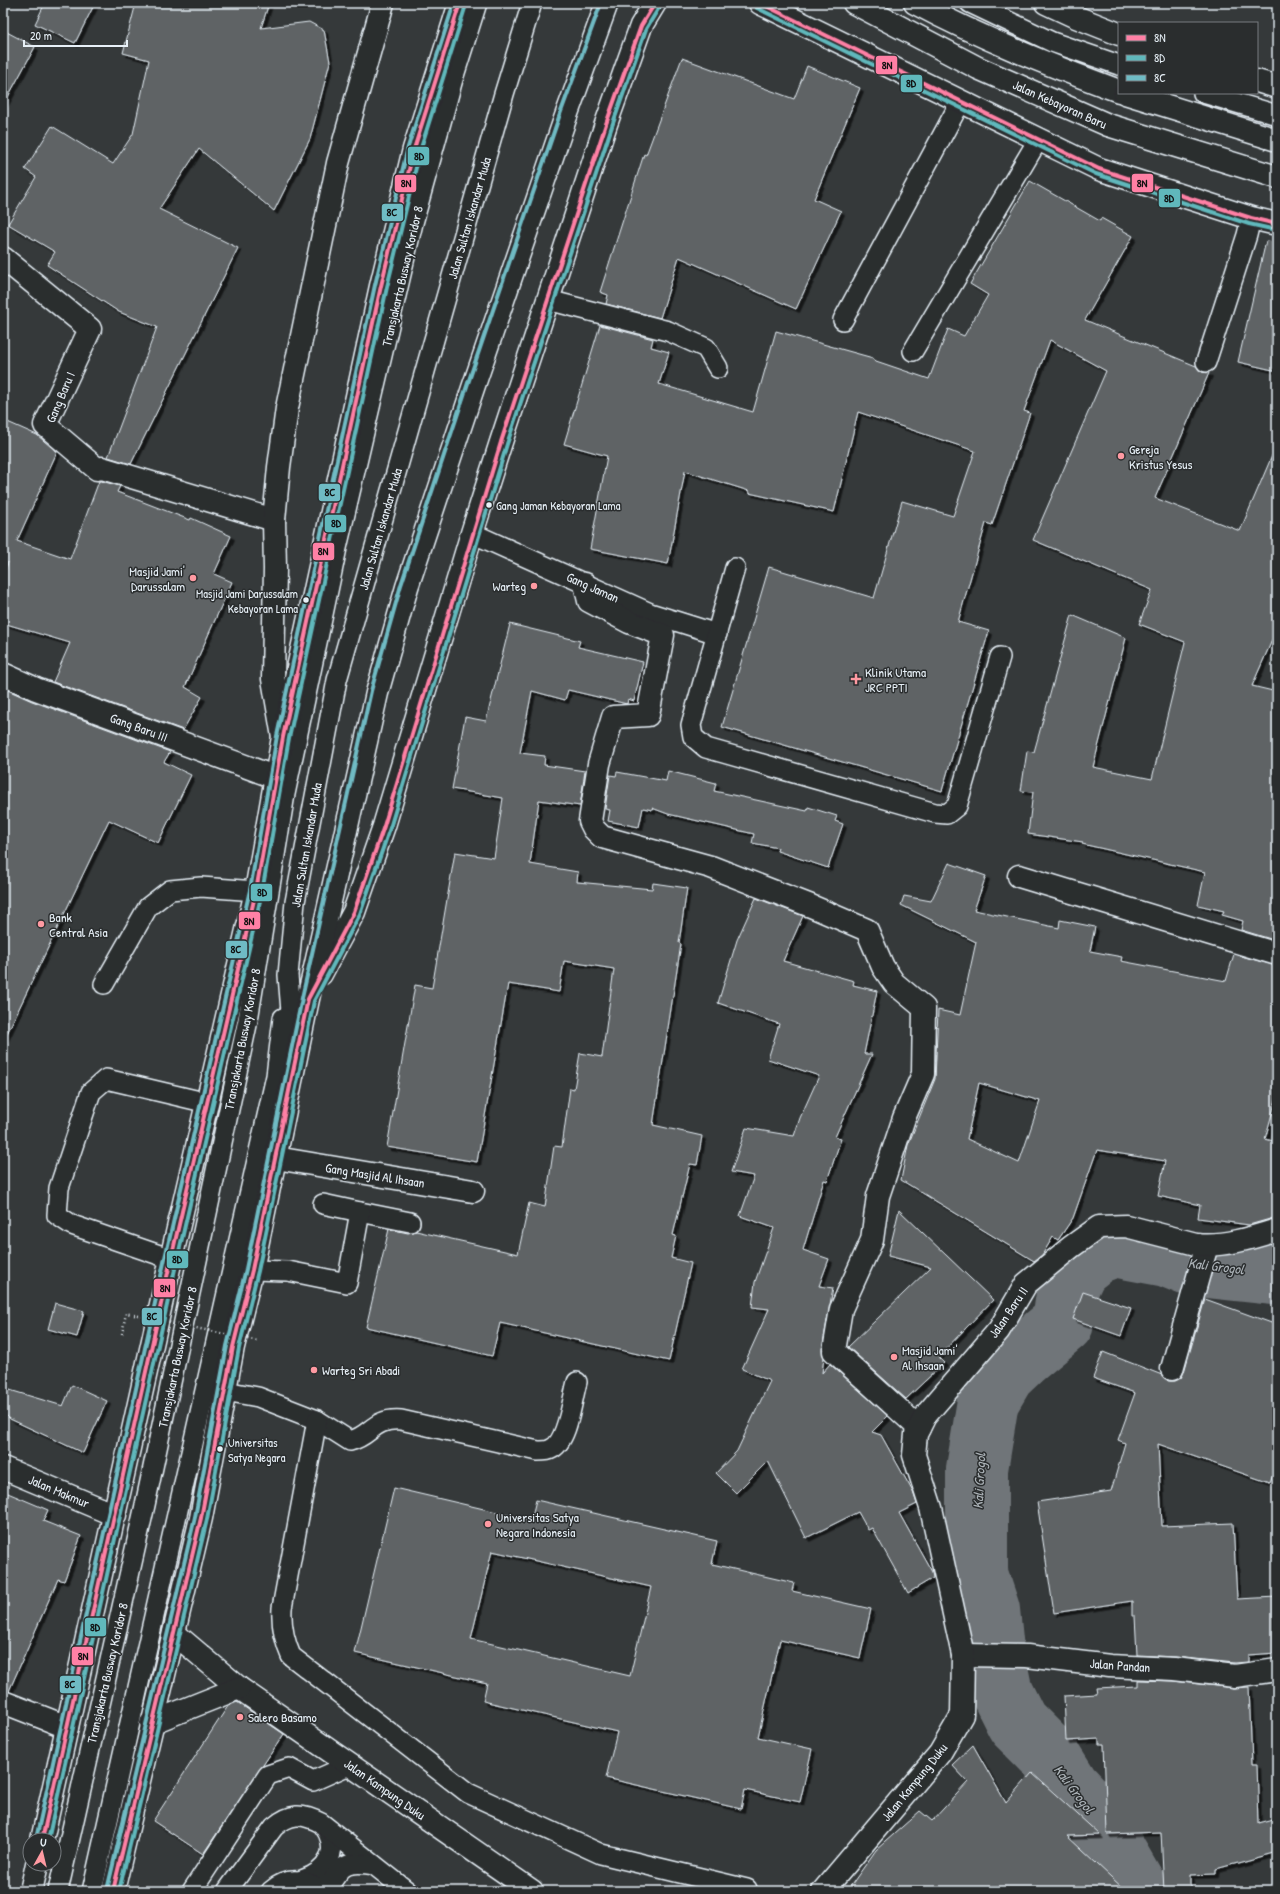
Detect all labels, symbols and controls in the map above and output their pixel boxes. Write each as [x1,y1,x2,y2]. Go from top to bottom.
scale bar [24,22,127,48]
legend [1118,22,1258,94]
text: 20 m [30,27,52,44]
text: 8N [1154,29,1166,46]
text: 8D [1154,49,1165,66]
line badge: 8N [875,55,898,75]
text: 8N [882,58,892,72]
text: 8C [1154,69,1166,86]
line badge: 8D [900,74,923,93]
street label: Jalan Kebayoran Baru [1010,75,1110,133]
text: 8D [906,76,917,90]
line badge: 8D [407,146,430,166]
text: 8D [414,149,425,163]
street label: Jalan Sultan Iskandar Muda [443,155,495,281]
line badge: 8N [1131,173,1154,193]
line badge: 8N [394,174,417,193]
text: 8N [401,176,411,190]
text: 8N [1137,176,1147,190]
line badge: 8D [1158,188,1181,208]
text: 8D [1164,191,1175,205]
line badge: 8C [381,203,404,222]
street label: Transjakarta Busway Koridor 8 [377,204,427,348]
text: 8C [387,205,397,219]
street label: Gang Baru I [41,369,79,425]
place label: Gereja Kristus Yesus [1129,440,1193,473]
marker: Gereja Kristus Yesus [1116,451,1126,461]
street label: Jalan Sultan Iskandar Muda [354,466,406,592]
line badge: 8C [318,483,341,502]
text: 8C [325,485,335,499]
place label: Gang Jaman Kebayoran Lama [496,497,621,514]
marker: Gang Jaman Kebayoran Lama [484,500,494,510]
line badge: 8D [324,514,347,533]
text: 8D [331,516,342,530]
line badge: 8N [312,542,335,561]
text: 8N [318,544,328,558]
place label: Masjid Jami' Darussalam [129,562,185,595]
street label: Gang Jaman [564,567,622,607]
marker: Masjid Jami' Darussalam [188,573,198,583]
place label: Warteg [492,577,526,595]
marker: Warteg [529,581,539,591]
place label: Masjid Jami Darussalam Kebayoran Lama [196,585,298,617]
marker: Masjid Jami Darussalam Kebayoran Lama [301,595,311,605]
place label: Klinik Utama JRC PPTI [865,663,926,696]
marker: Klinik Utama JRC PPTI [850,673,862,685]
street label: Gang Baru III [108,708,170,746]
street label: Jalan Sultan Iskandar Muda [286,781,326,909]
line badge: 8D [250,883,273,902]
text: 8D [257,885,268,899]
place label: Bank Central Asia [49,908,108,941]
line badge: 8N [238,911,261,930]
text: 8N [244,914,254,928]
marker: Bank Central Asia [36,919,46,929]
line badge: 8C [225,940,248,959]
text: 8C [231,942,241,956]
street label: Transjakarta Busway Koridor 8 [219,966,265,1111]
street label: Gang Masjid Al Ihsaan [324,1158,426,1192]
line badge: 8D [166,1250,189,1269]
text: 8D [172,1252,183,1266]
water label: Kali Grogol [1187,1253,1246,1280]
line badge: 8N [153,1278,176,1298]
text: 8N [160,1281,170,1295]
street label: Jalan Baru II [984,1283,1032,1341]
street label: Transjakarta Busway Koridor 8 [153,1285,201,1429]
line badge: 8C [141,1307,163,1326]
text: 8C [147,1309,157,1323]
place label: Masjid Jami' Al Ihsaan [902,1341,958,1374]
marker: Masjid Jami' Al Ihsaan [889,1352,899,1362]
place label: Warteg Sri Abadi [322,1361,400,1379]
marker: Warteg Sri Abadi [309,1365,319,1375]
place label: Universitas Satya Negara [228,1434,286,1466]
marker: Universitas Satya Negara [215,1444,225,1454]
water label: Kali Grogol [968,1451,991,1510]
street label: Jalan Makmur [26,1470,92,1512]
place label: Universitas Satya Negara Indonesia [496,1508,579,1541]
marker: Universitas Satya Negara Indonesia [483,1519,493,1529]
street label: Transjakarta Busway Koridor 8 [82,1601,132,1745]
line badge: 8D [84,1617,107,1637]
text: 8D [90,1620,101,1634]
line badge: 8N [71,1646,94,1666]
text: 8N [78,1649,88,1663]
street label: Jalan Pandan [1089,1654,1151,1676]
line badge: 8C [59,1675,82,1694]
text: 8C [65,1677,75,1691]
place label: Salero Basamo [248,1708,317,1726]
marker: Salero Basamo [235,1712,245,1722]
street label: Jalan Kampung Duku [877,1739,951,1825]
street label: Jalan Kampung Duku [341,1754,429,1824]
water label: Kali Grogol [1049,1761,1100,1818]
north arrow [22,1832,62,1872]
text: U [39,1835,47,1849]

